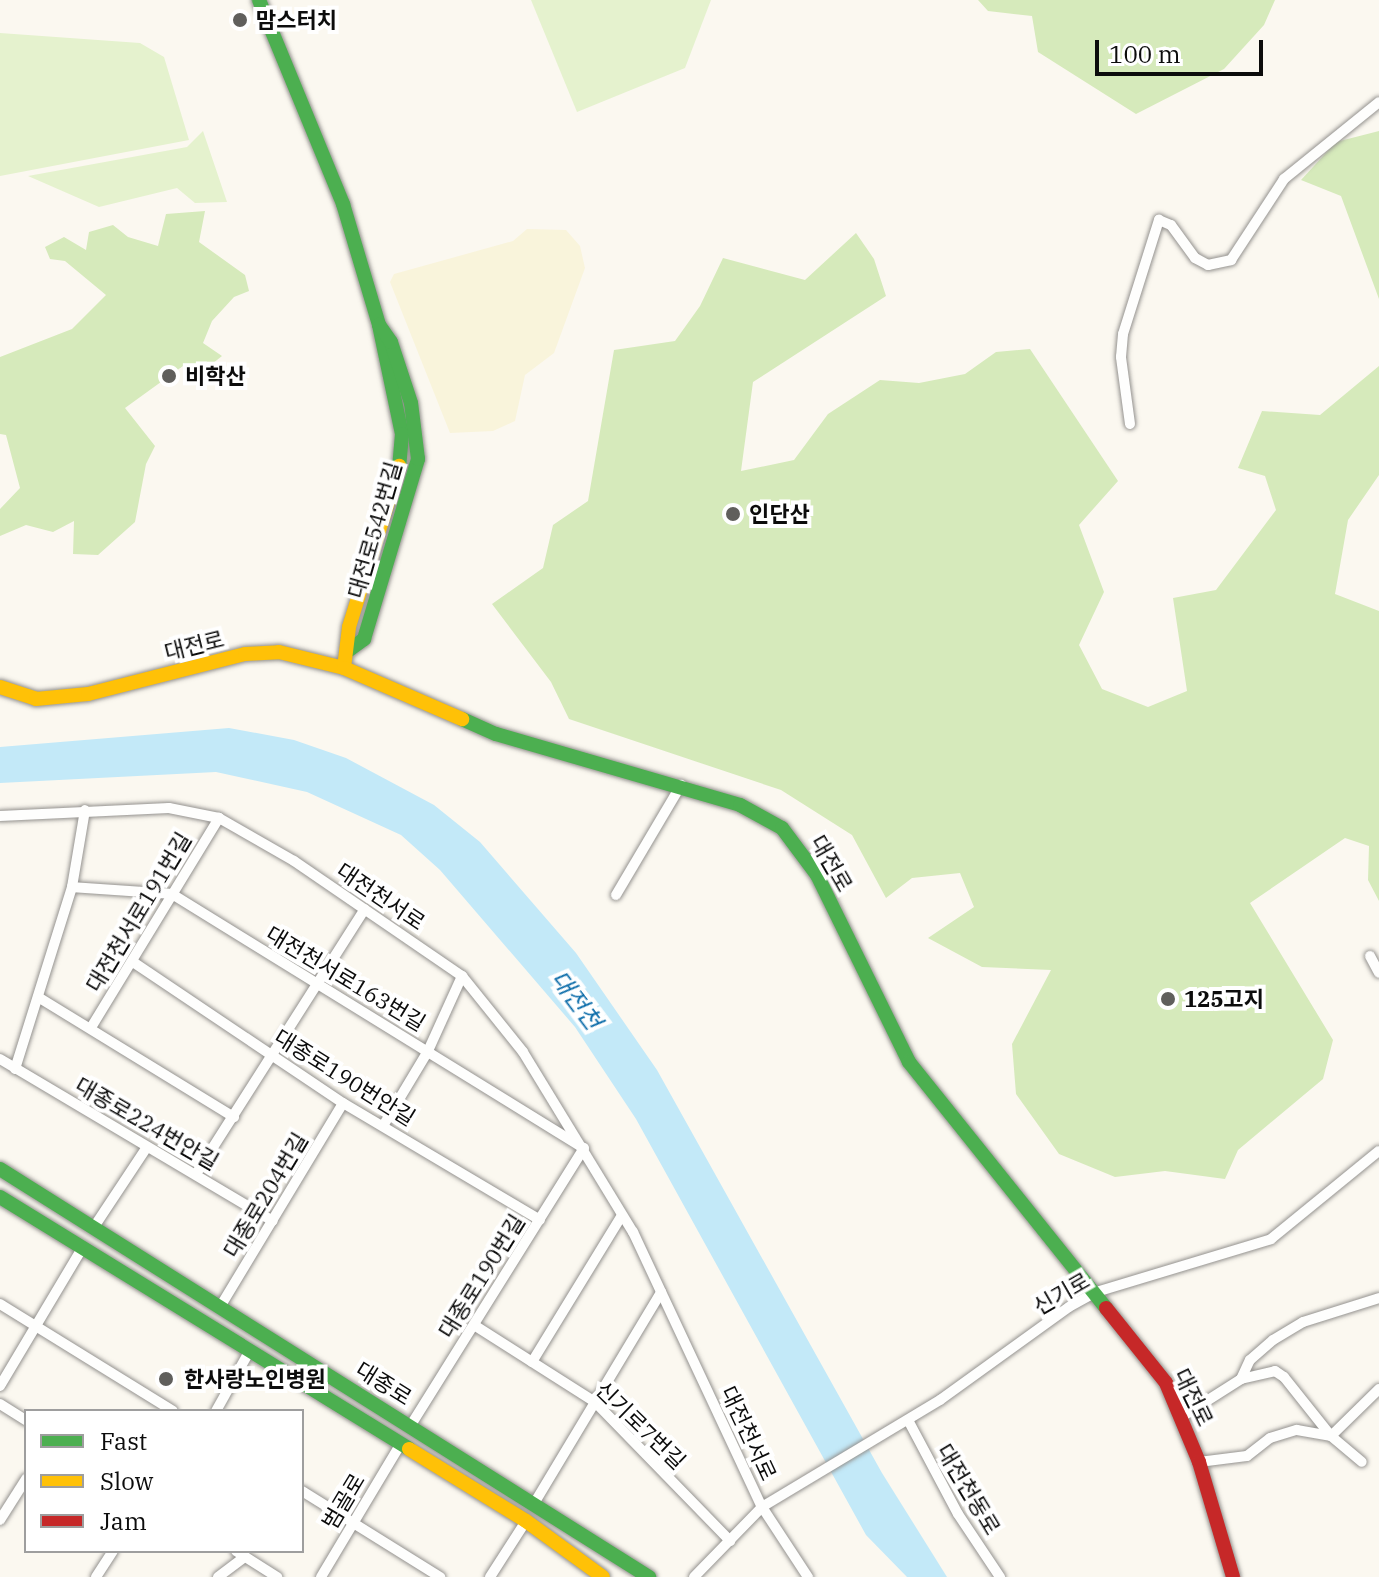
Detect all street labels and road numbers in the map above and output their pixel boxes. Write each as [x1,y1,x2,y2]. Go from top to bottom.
street label: 대전로542번길 [342,459,406,601]
street label: 대전로 [161,625,227,665]
street label: 대전천서로191번길 [80,828,196,996]
street label: 대전로 [805,830,859,896]
street label: 대전천서로 [332,857,430,935]
street label: 대전천서로163번길 [262,920,430,1036]
street label: 대종로190번안길 [270,1023,420,1131]
street label: 대종로224번안길 [71,1071,223,1175]
street label: 대종로204번길 [217,1128,313,1262]
street label: 대종로190번길 [432,1209,530,1343]
street label: 신기로 [1028,1266,1094,1320]
street label: 대종로 [351,1356,417,1410]
street label: 대전로 [1169,1364,1219,1430]
street label: 신기로7번길 [591,1376,691,1474]
street label: 대전천서로 [716,1382,782,1484]
street label: 대전천동로 [932,1439,1006,1539]
street label: 범골로 [316,1468,370,1534]

